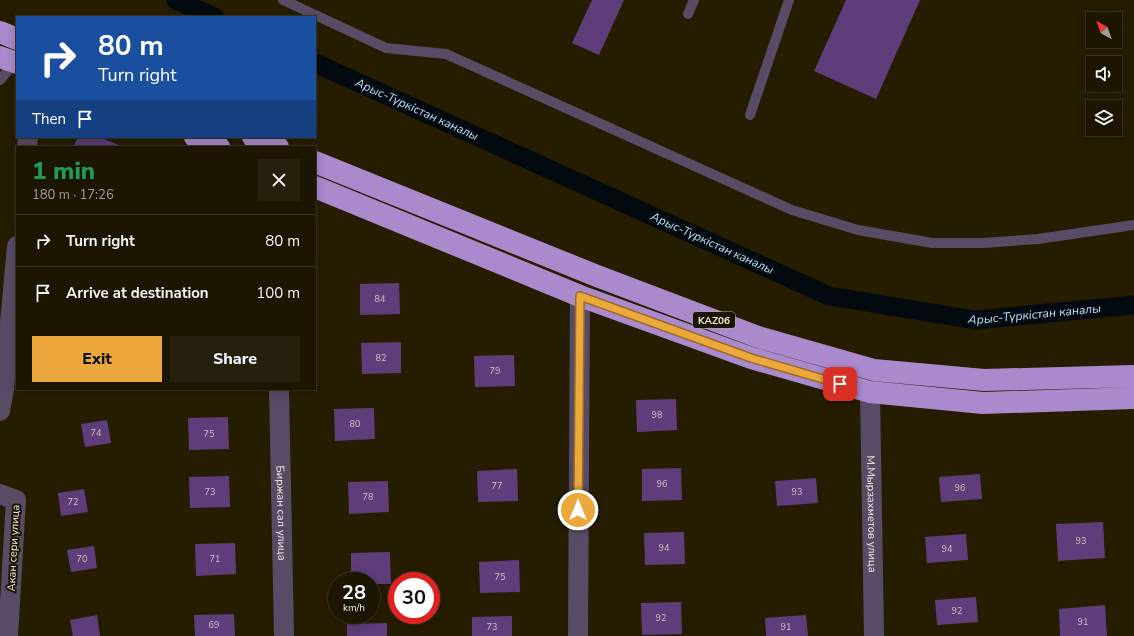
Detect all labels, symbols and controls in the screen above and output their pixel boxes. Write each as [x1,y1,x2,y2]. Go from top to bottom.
north arrow [1086,12,1122,48]
map controls [1086,12,1122,136]
text: 80 m [98,27,164,65]
icon: right [32,32,84,84]
button: sound [1086,56,1122,92]
text: Turn right [98,63,177,87]
water label: Арыс-Түркістан каналы [352,74,481,144]
button: layers [1086,100,1122,136]
icon: arrive [74,108,96,130]
text: Then [32,109,66,129]
text: 1 min [32,155,95,187]
button: close [258,159,300,201]
text: 180 m · 17:26 [32,186,114,204]
water label: Арыс-Түркістан каналы [647,208,776,278]
icon: right [32,230,54,252]
text: Turn right [66,231,135,251]
text: 80 m [265,231,300,251]
icon: arrive [32,282,54,304]
text: Arrive at destination [66,283,209,303]
text: 100 m [256,283,300,303]
house number: 84 [375,293,386,305]
water label: Арыс-Түркістан каналы [966,300,1102,328]
road number: KАZ06 [693,312,735,328]
button: Exit [32,336,162,382]
button: Share [170,336,300,382]
house number: 82 [376,352,386,364]
house number: 79 [490,365,500,377]
pin [823,367,857,401]
icon: arrive [829,373,851,395]
house number: 98 [652,409,662,421]
house number: 80 [350,418,360,430]
house number: 74 [91,427,102,439]
house number: 75 [204,428,214,440]
street label: М.Мырзахметов улица [863,455,880,573]
street label: Биржан сал улица [273,465,289,561]
house number: 96 [657,478,667,490]
house number: 77 [492,480,502,492]
house number: 96 [955,482,965,494]
house number: 73 [205,486,215,498]
house number: 93 [792,486,802,498]
position arrow [557,489,599,531]
house number: 78 [363,491,373,503]
house number: 72 [68,496,78,508]
street label: Акан сери улица [4,504,23,592]
house number: 93 [1076,535,1086,547]
house number: 94 [659,542,670,554]
house number: 94 [942,543,953,555]
house number: 70 [77,553,87,565]
house number: 71 [210,553,220,565]
house number: 75 [495,571,505,583]
speed limit sign: 30 [388,572,440,624]
text: 28 [342,579,366,606]
text: km/h [343,601,365,615]
house number: 92 [952,605,962,617]
house number: 92 [656,612,666,624]
house number: 91 [1078,616,1088,628]
house number: 69 [209,619,219,631]
house number: 73 [487,621,497,633]
house number: 91 [781,621,791,633]

